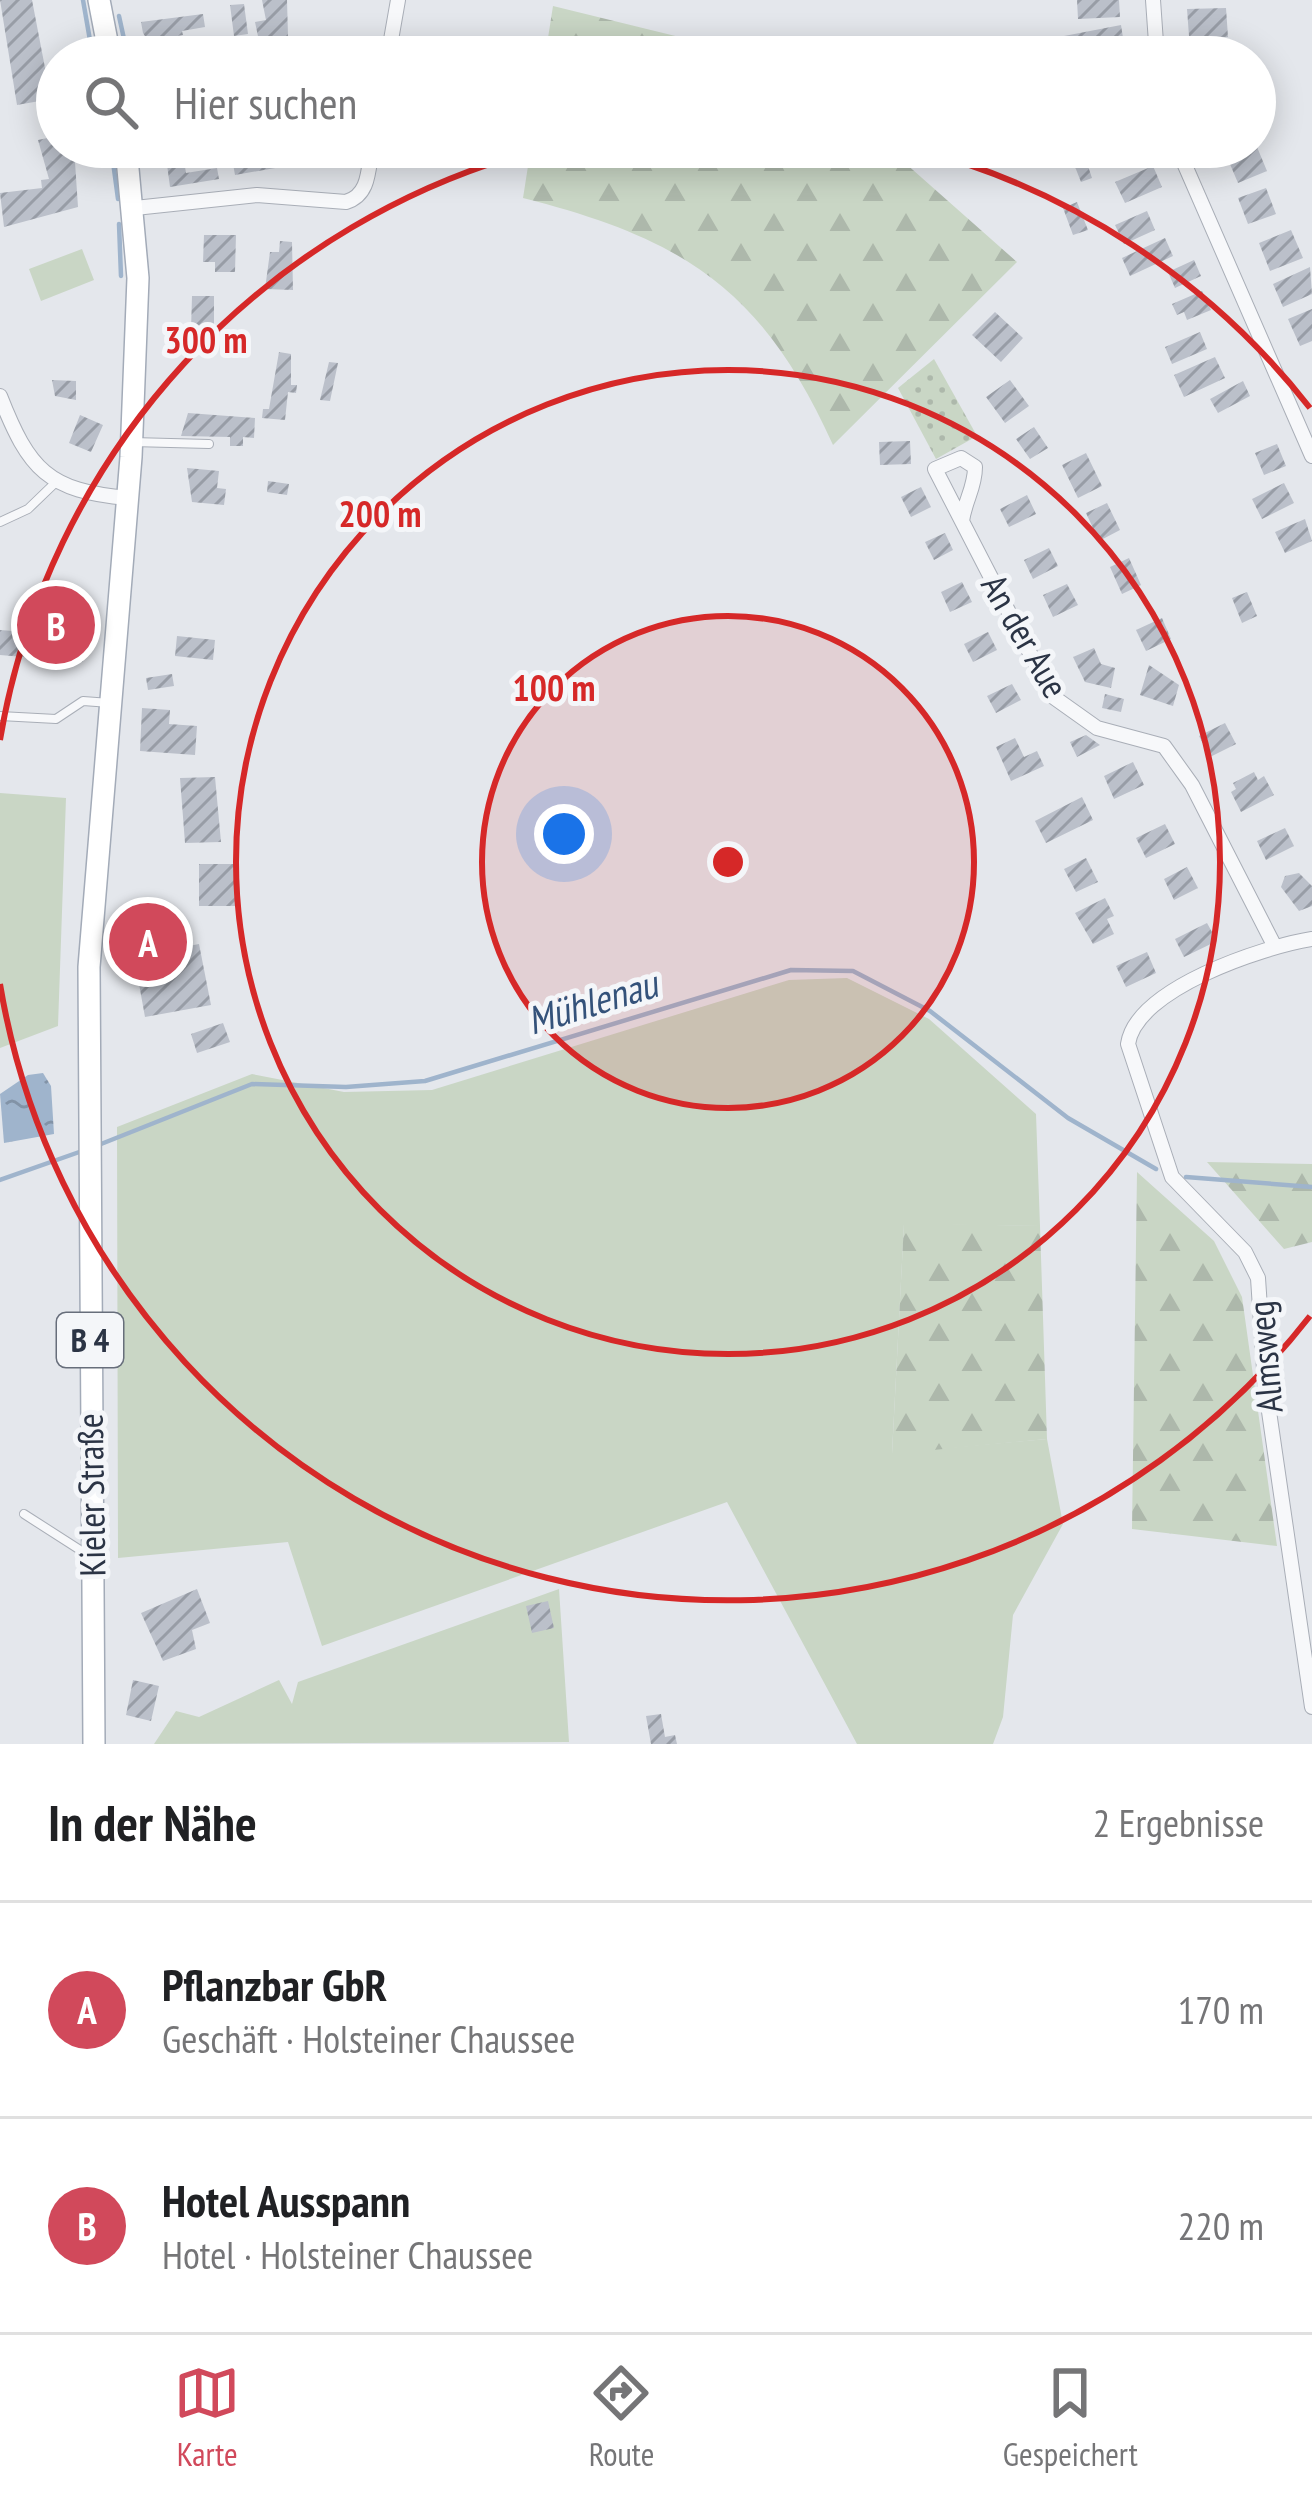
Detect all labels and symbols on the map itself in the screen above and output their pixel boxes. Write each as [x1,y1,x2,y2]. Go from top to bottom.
text: 300 m [165,316,247,363]
text: 200 m [339,490,421,537]
street label: An der Aue [971,566,1080,706]
pin: B [17,580,95,670]
text: 100 m [513,664,595,711]
your location [534,804,594,864]
centre of rings [707,841,749,883]
pin: A [109,897,187,987]
water label: Mühlenau [520,957,666,1045]
street label: Almsweg [1236,1299,1293,1415]
road number: B 4 [57,1313,123,1367]
street label: Kieler Straße [66,1413,115,1577]

